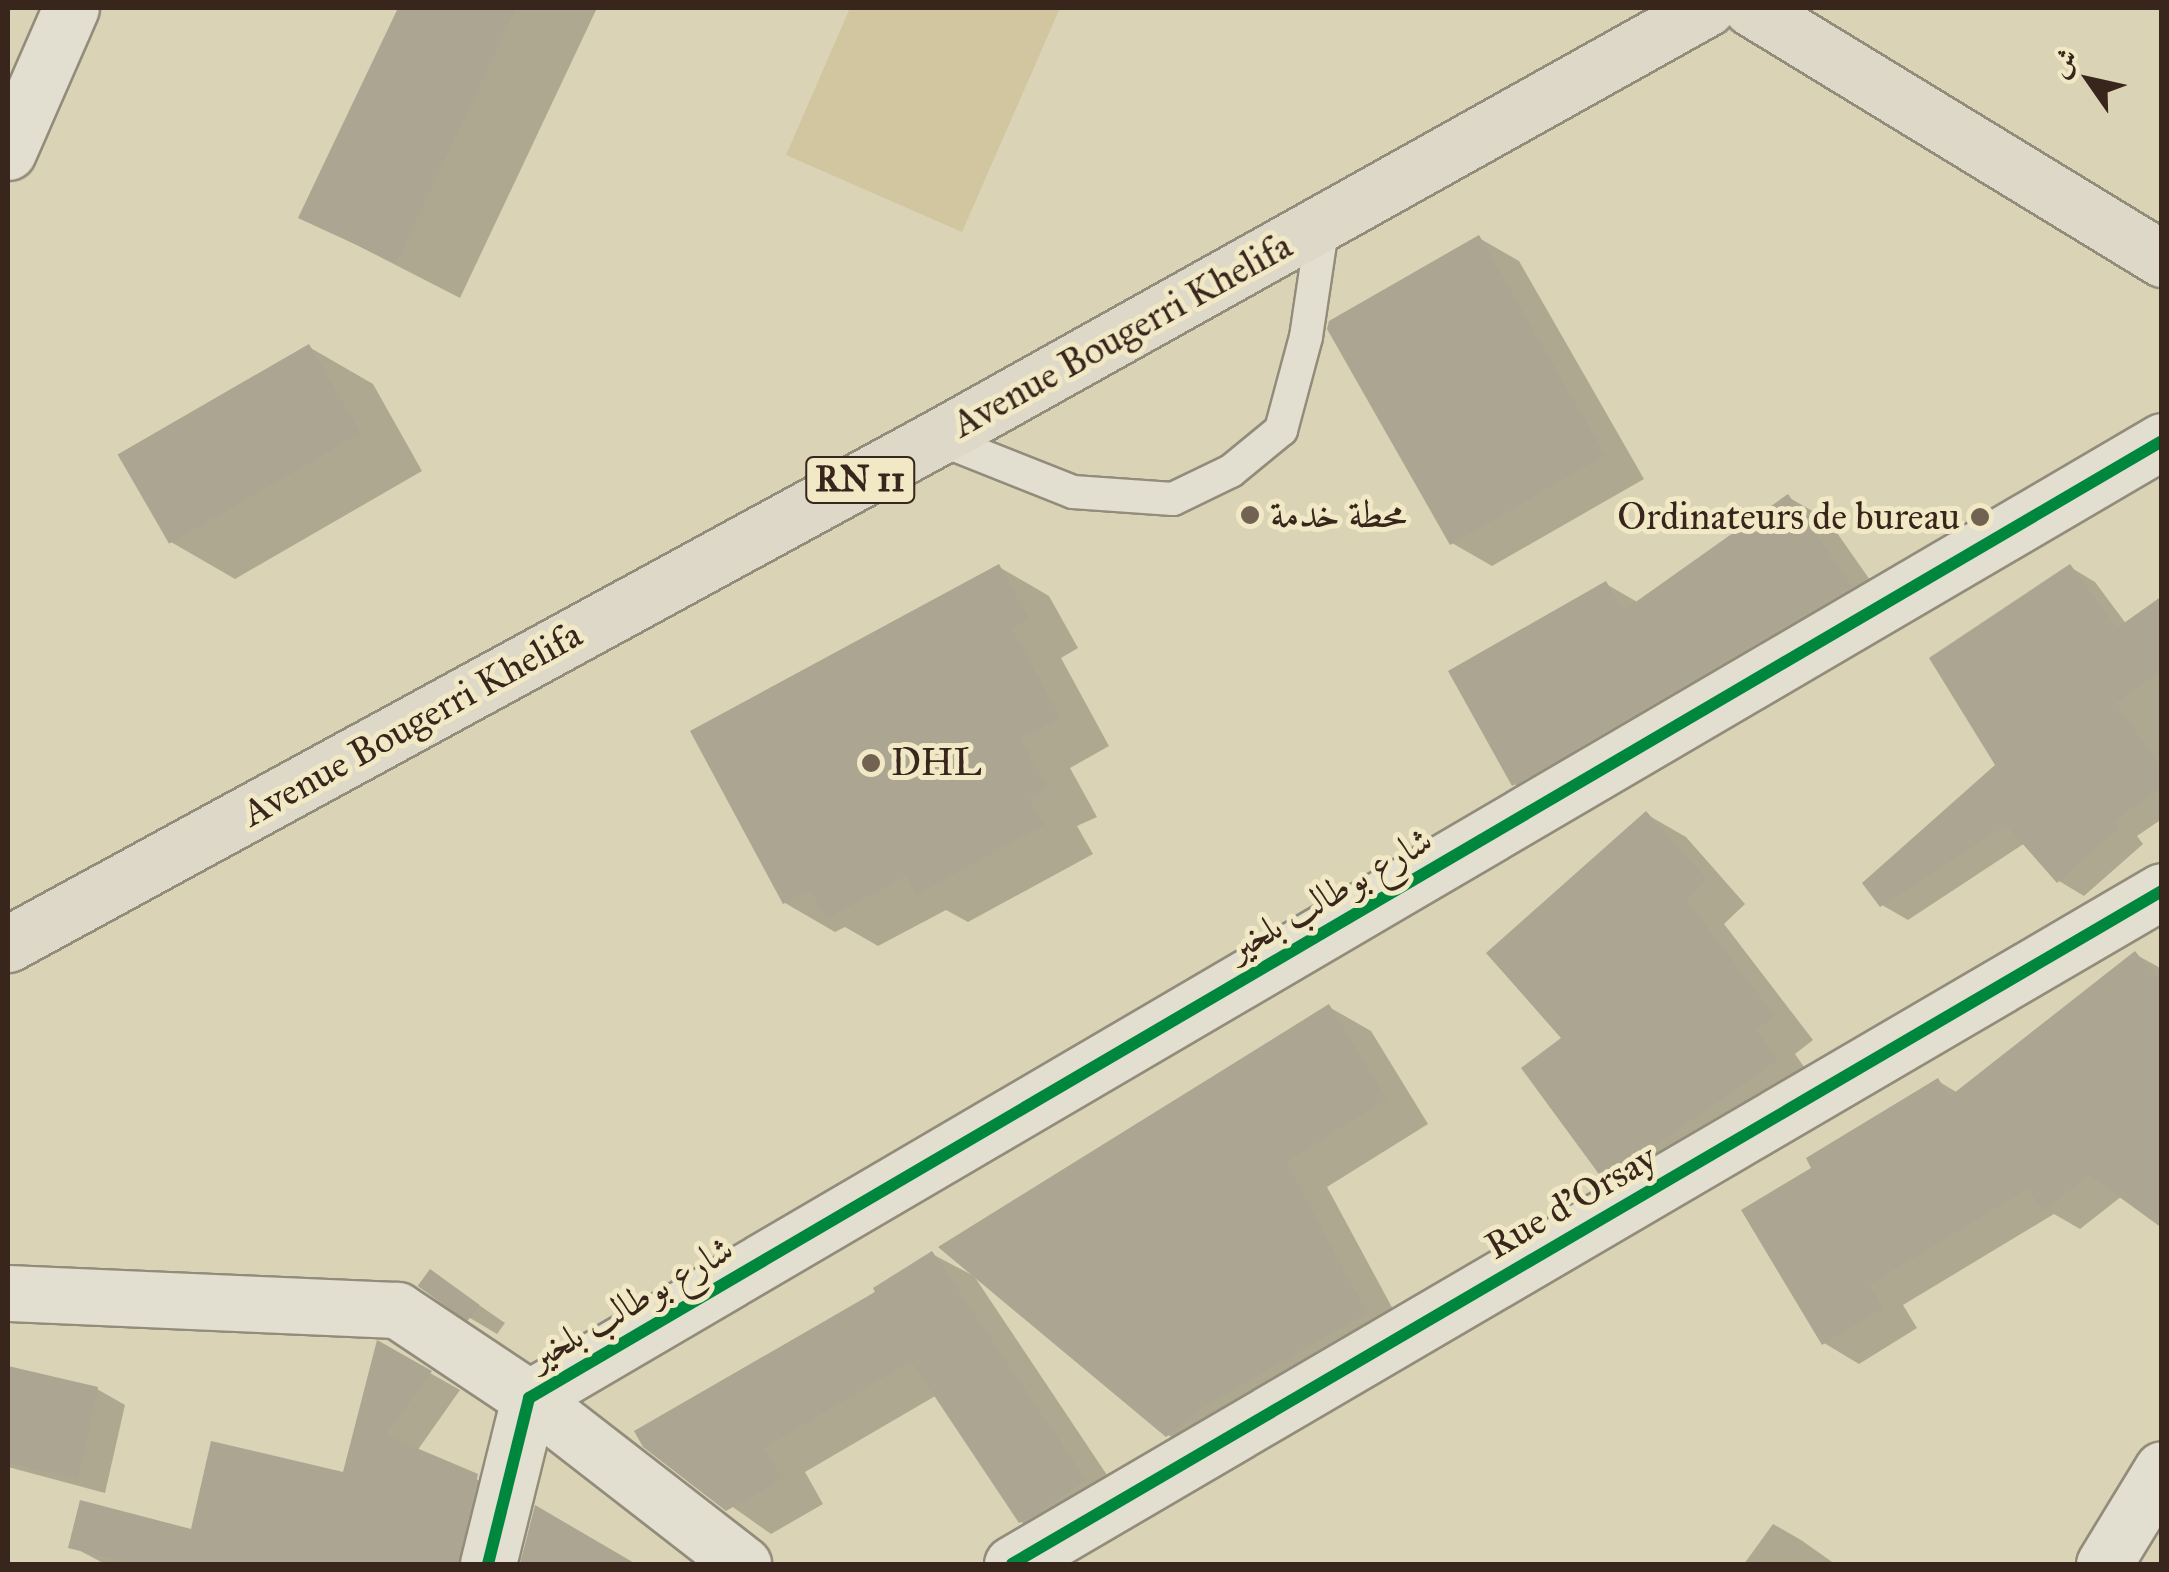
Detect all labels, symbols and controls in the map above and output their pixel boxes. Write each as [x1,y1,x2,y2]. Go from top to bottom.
north arrow [2039,30,2139,130]
text: ش [2041,42,2086,84]
street label: Avenue Bougerri Khelifa [944,223,1300,447]
road number: RN 11 [805,450,915,510]
place label: محطة خدمة [1270,492,1407,538]
place label: Ordinateurs de bureau [1617,494,1960,540]
marker: محطة خدمة [1239,504,1261,526]
marker: Ordinateurs de bureau [1969,506,1991,528]
street label: Avenue Bougerri Khelifa [234,612,590,836]
place label: DHL [891,740,981,786]
marker: DHL [860,752,882,774]
street label: شارع بوطالب بلخير [1219,817,1441,971]
street label: Rue d'Orsay [1477,1135,1665,1269]
street label: شارع بوطالب بلخير [520,1226,742,1380]

